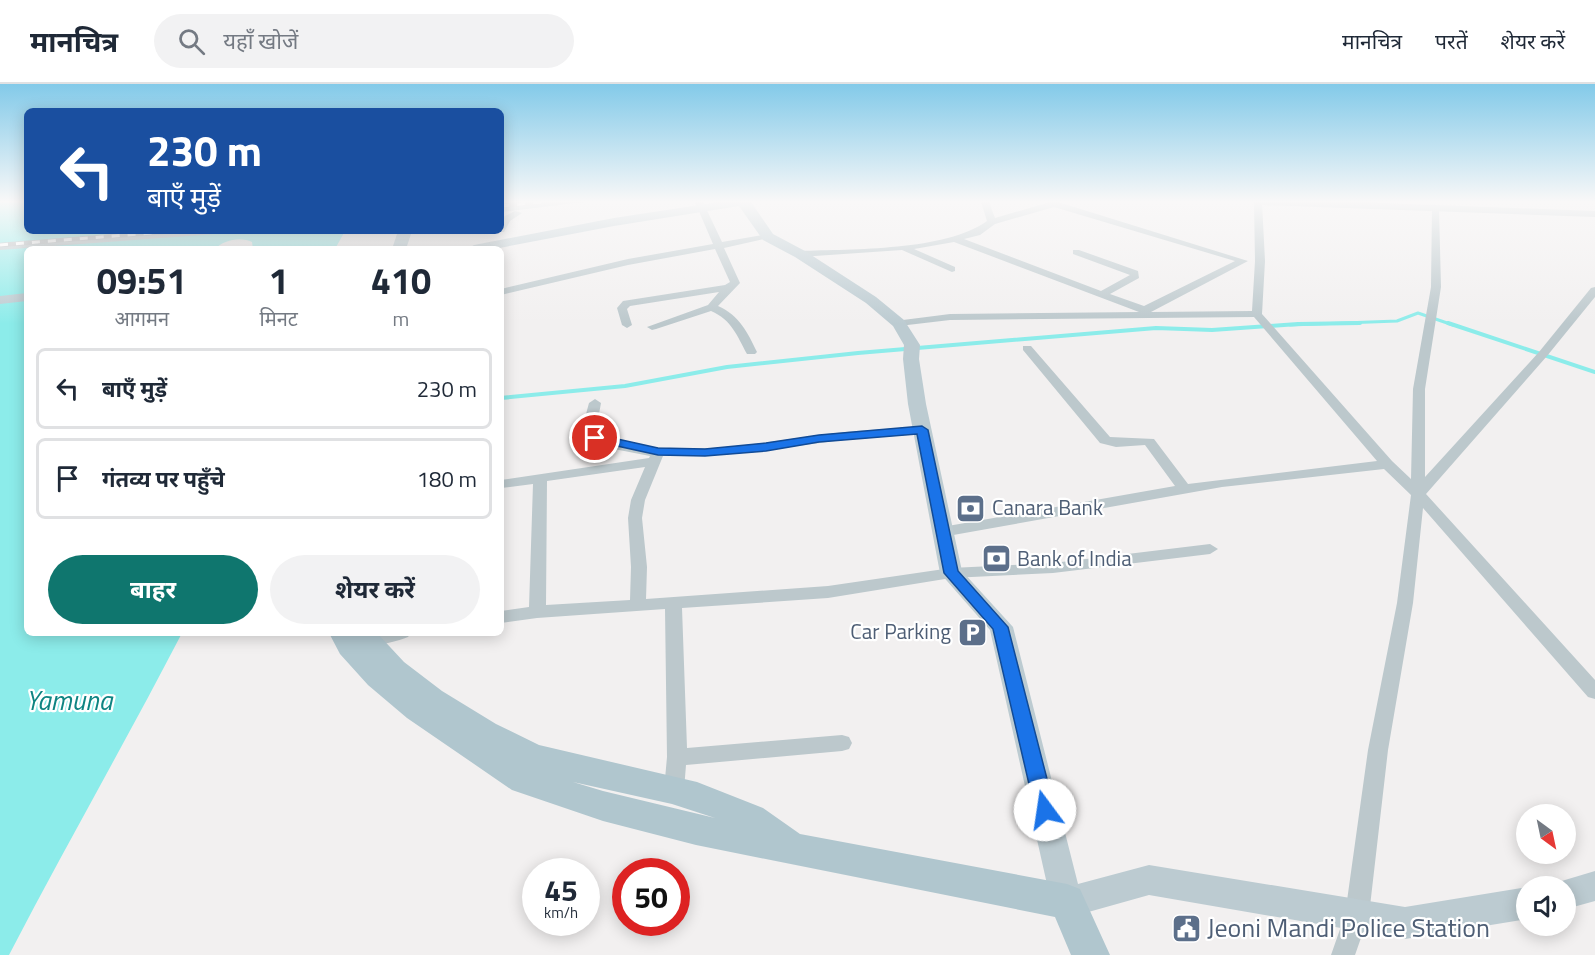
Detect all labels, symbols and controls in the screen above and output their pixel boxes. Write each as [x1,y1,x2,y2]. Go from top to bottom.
search box [154,14,574,68]
text: मानचित्र [30,20,118,63]
text: यहाँ खोजें [223,24,298,58]
icon: search [175,25,208,58]
text: मानचित्र [1342,25,1402,57]
text: परतें [1435,25,1468,57]
text: शेयर करें [1501,25,1565,57]
text: 230 m [147,118,262,182]
icon: left [48,132,126,210]
text: बाएँ मुड़ें [147,176,221,217]
text: 09:51 [97,253,187,308]
text: 1 [269,253,289,308]
text: 410 [371,253,431,308]
text: आगमन [114,303,169,334]
text: मिनट [260,303,298,334]
text: m [393,303,409,334]
icon: left [51,372,84,405]
text: बाएँ मुड़ें [102,372,167,406]
text: 230 m [417,372,477,406]
pin [569,412,620,463]
icon: arrive [578,421,611,454]
icon: arrive [51,462,84,495]
text: गंतव्य पर पहुँचे [102,462,225,496]
text: 180 m [417,462,477,496]
place label: Canara Bank [992,491,1103,523]
bank icon: Canara Bank [955,492,987,524]
place label: Bank of India [1017,542,1132,574]
bank icon: Bank of India [980,543,1012,575]
button: बाहर [48,555,258,624]
button: शेयर करें [270,555,480,624]
place label: Car Parking [850,615,951,647]
parking icon: Car Parking [956,616,988,648]
water label: Yamuna [26,679,114,720]
position arrow [1013,778,1077,842]
north arrow [1516,804,1576,864]
map controls [1516,804,1576,936]
speed limit sign: 50 [612,858,690,936]
text: 45 [544,867,578,913]
button: sound [1516,876,1576,936]
text: km/h [544,901,578,924]
place label: Jeoni Mandi Police Station [1207,908,1490,947]
public building icon: Jeoni Mandi Police Station [1170,912,1202,944]

